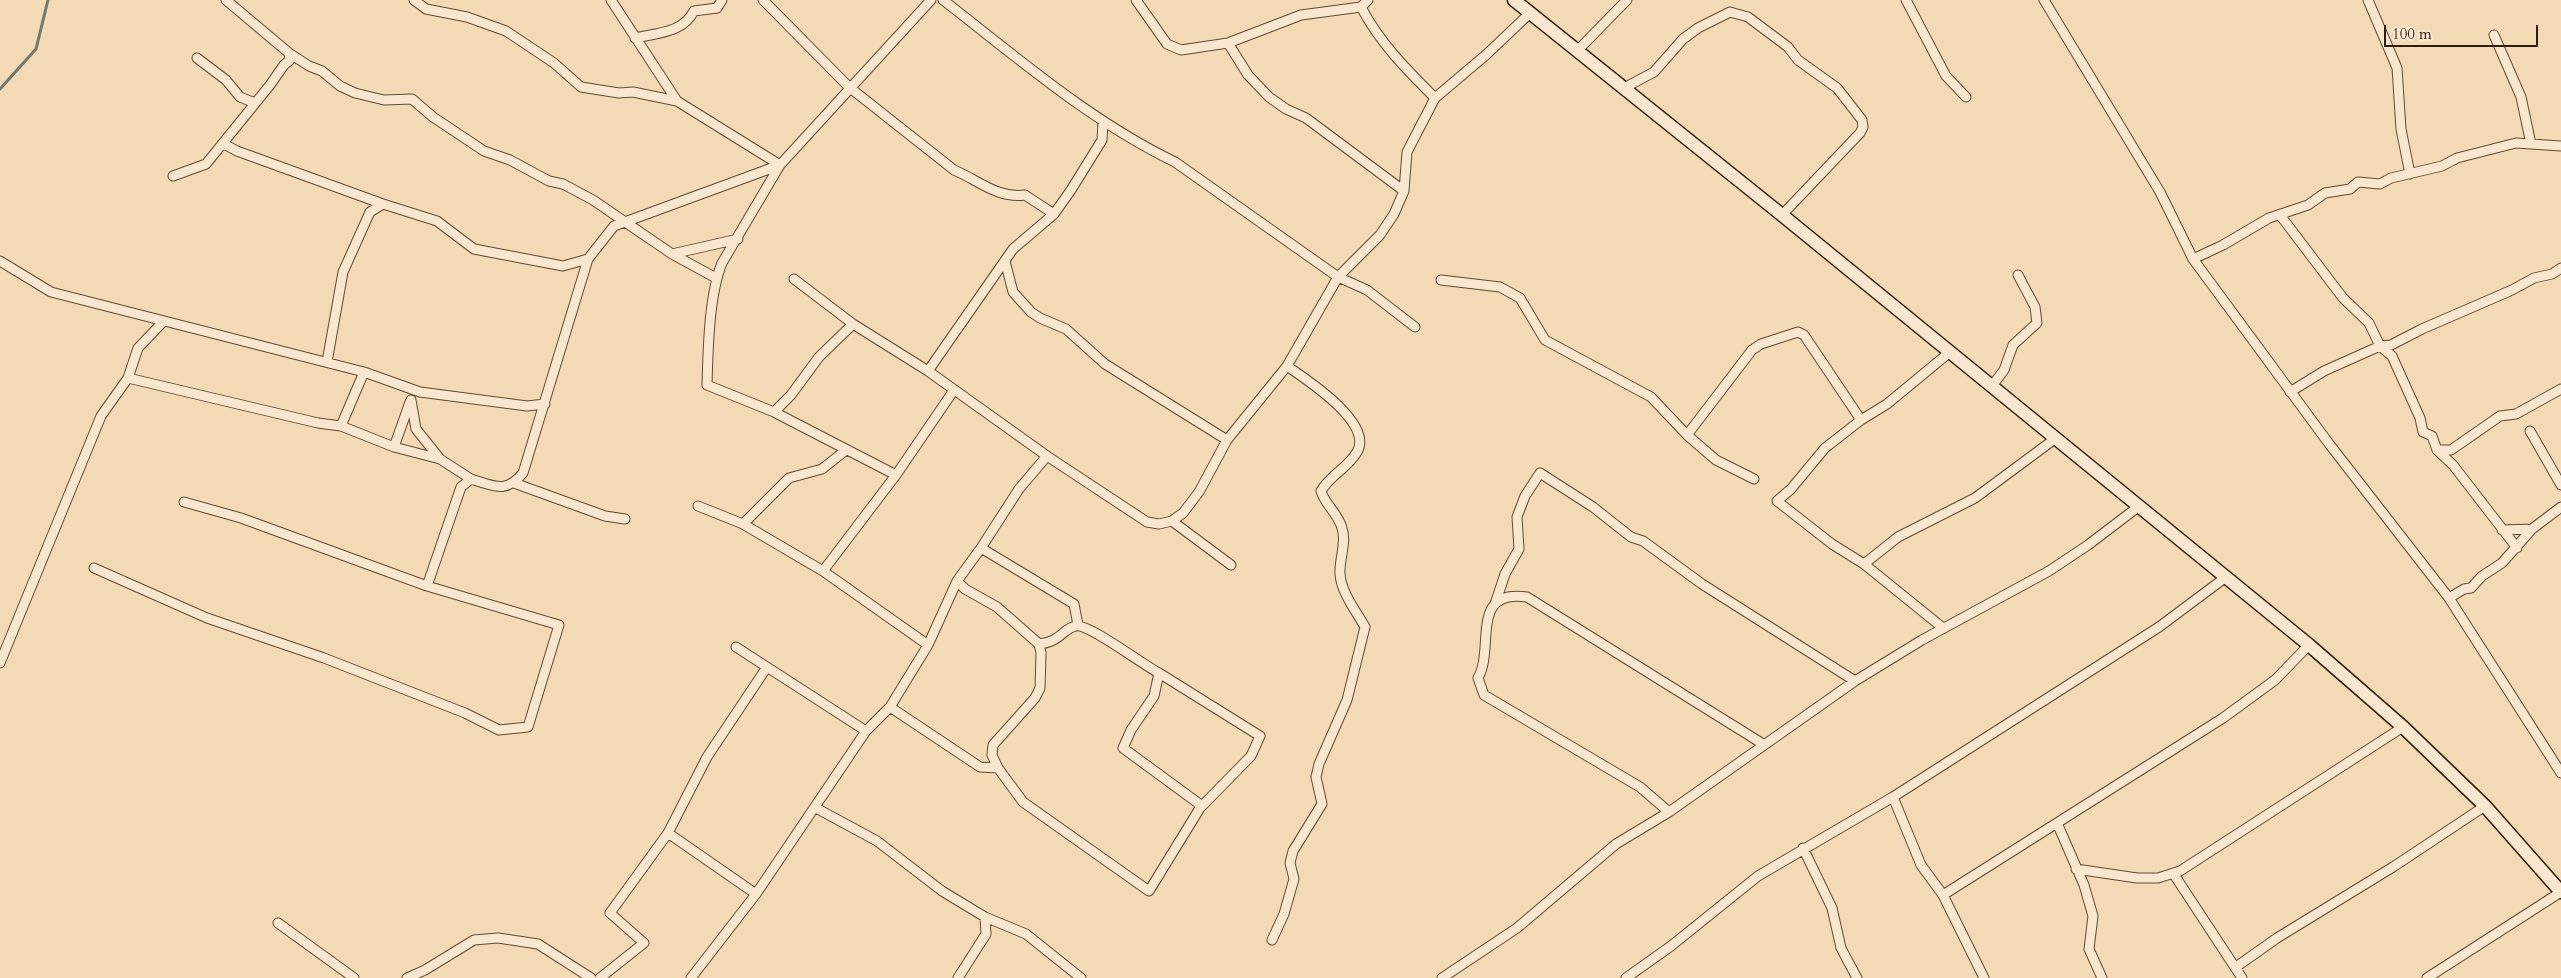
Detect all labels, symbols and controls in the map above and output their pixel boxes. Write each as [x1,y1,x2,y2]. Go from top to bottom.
scale bar [2386,15,2540,47]
text: 100 m [2392,24,2432,44]

